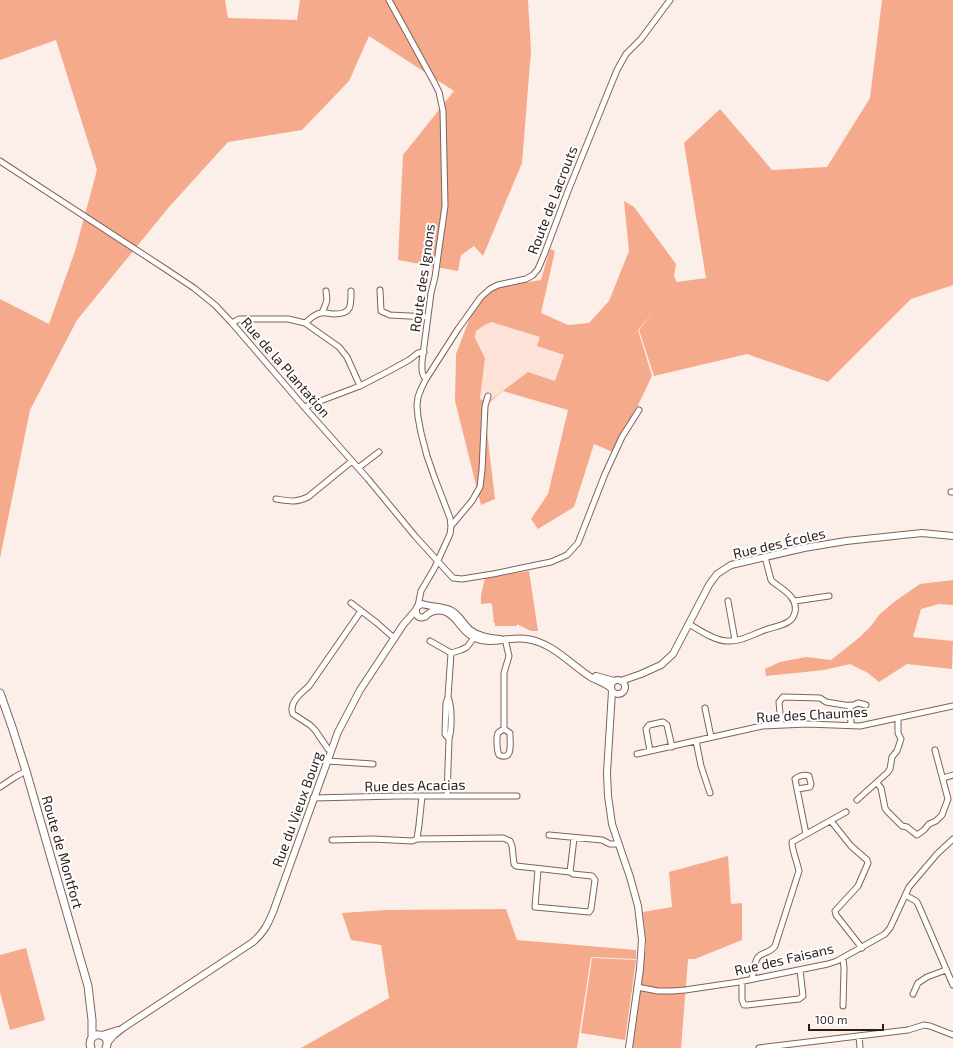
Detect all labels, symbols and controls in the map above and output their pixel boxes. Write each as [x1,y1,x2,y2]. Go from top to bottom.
street label: Route de Lacrouts [524,143,580,257]
street label: Route des Ignons [406,223,438,333]
street label: Rue de la Plantation [238,313,334,421]
street label: Rue des Écoles [731,524,827,562]
street label: Rue des Chaumes [756,703,868,725]
street label: Rue du Vieux Bourg [268,749,326,869]
street label: Rue des Acacias [364,776,466,794]
street label: Route de Montfort [39,793,87,911]
street label: Rue des Faisans [733,939,835,979]
scale bar [809,1006,883,1032]
text: 100 m [815,1012,847,1026]

